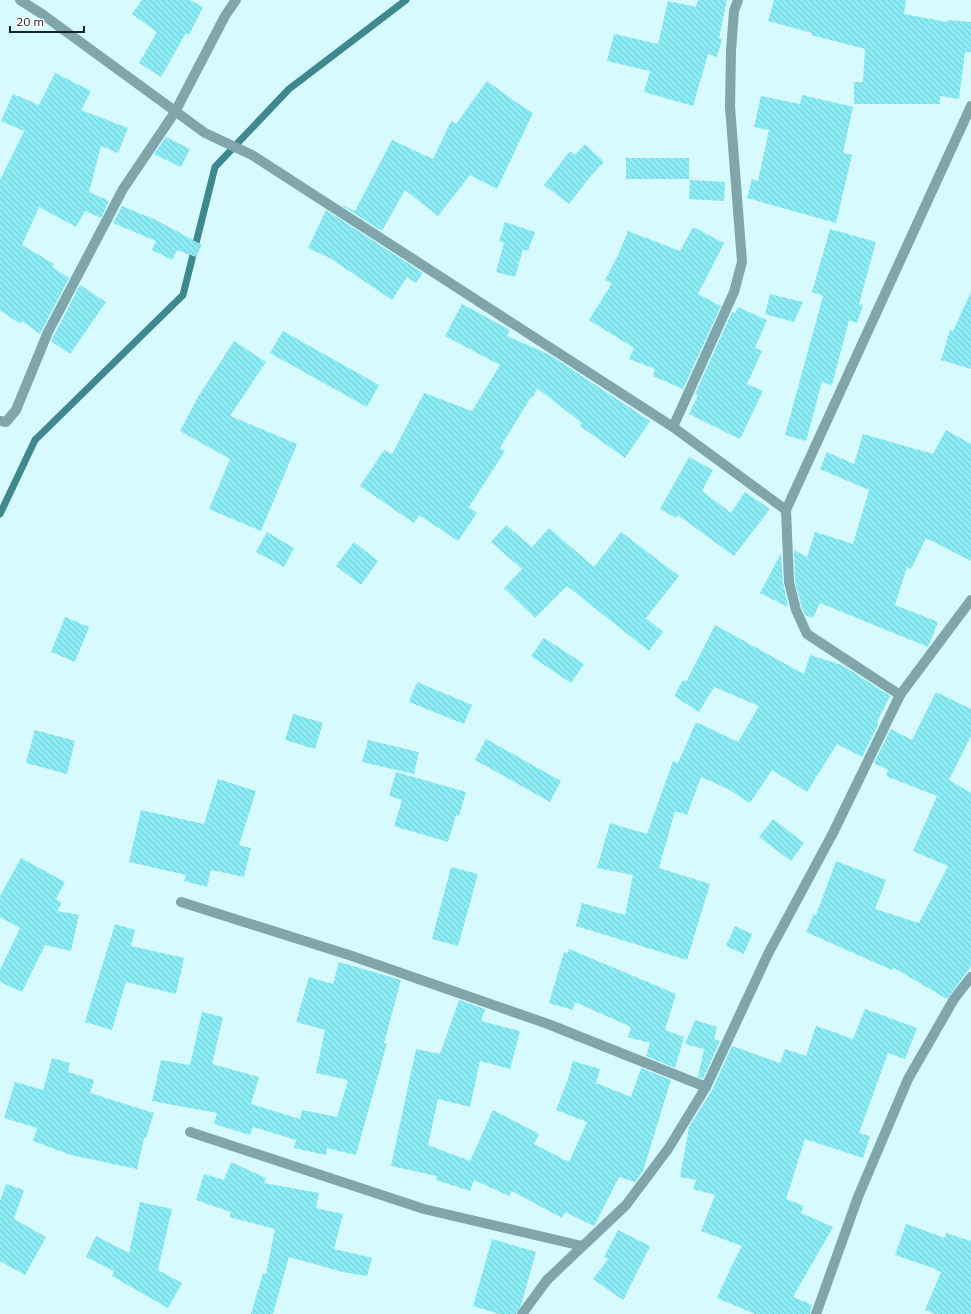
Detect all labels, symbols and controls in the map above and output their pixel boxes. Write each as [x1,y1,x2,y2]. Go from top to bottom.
scale bar [10,8,84,34]
text: 20 m [16,14,44,29]

